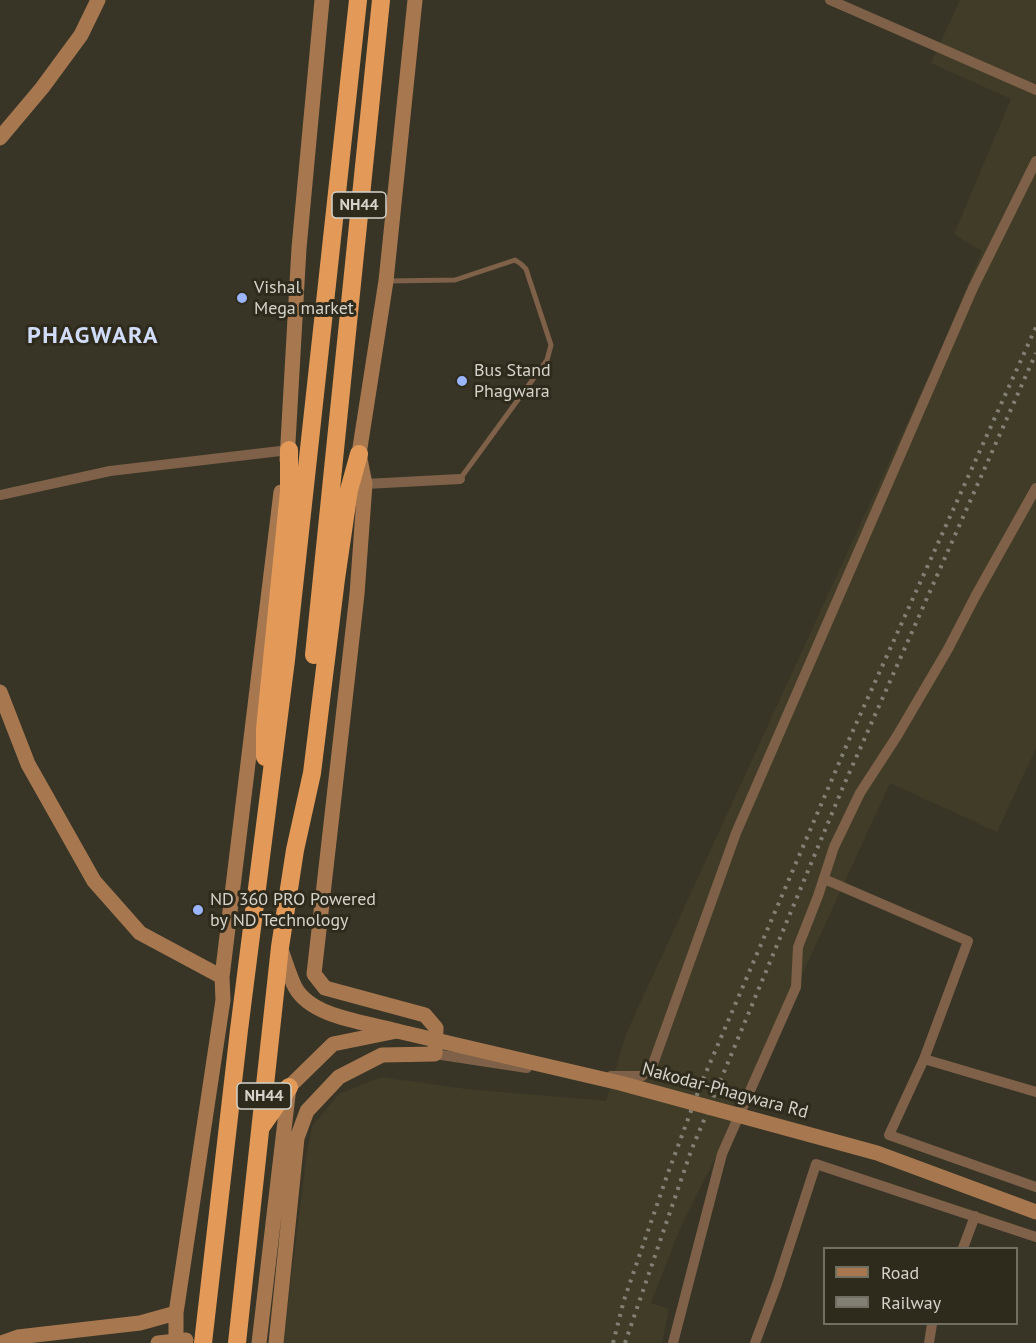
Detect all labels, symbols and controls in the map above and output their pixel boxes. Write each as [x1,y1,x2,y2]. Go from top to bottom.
road number: NH44 [332,192,386,218]
place label: Vishal Mega market [254,277,354,320]
marker: Vishal Mega market [235,291,249,305]
district label: PHAGWARA [27,322,159,350]
place label: Bus Stand Phagwara [474,360,551,403]
marker: Bus Stand Phagwara [455,374,469,388]
place label: ND 360 PRO Powered by ND Technology [210,889,376,932]
marker: ND 360 PRO Powered by ND Technology [191,903,205,917]
street label: Nakodar-Phagwara Rd [640,1058,810,1124]
road number: NH44 [237,1083,291,1109]
legend [823,1247,1018,1325]
text: Road [881,1261,919,1284]
text: Railway [881,1291,941,1314]

